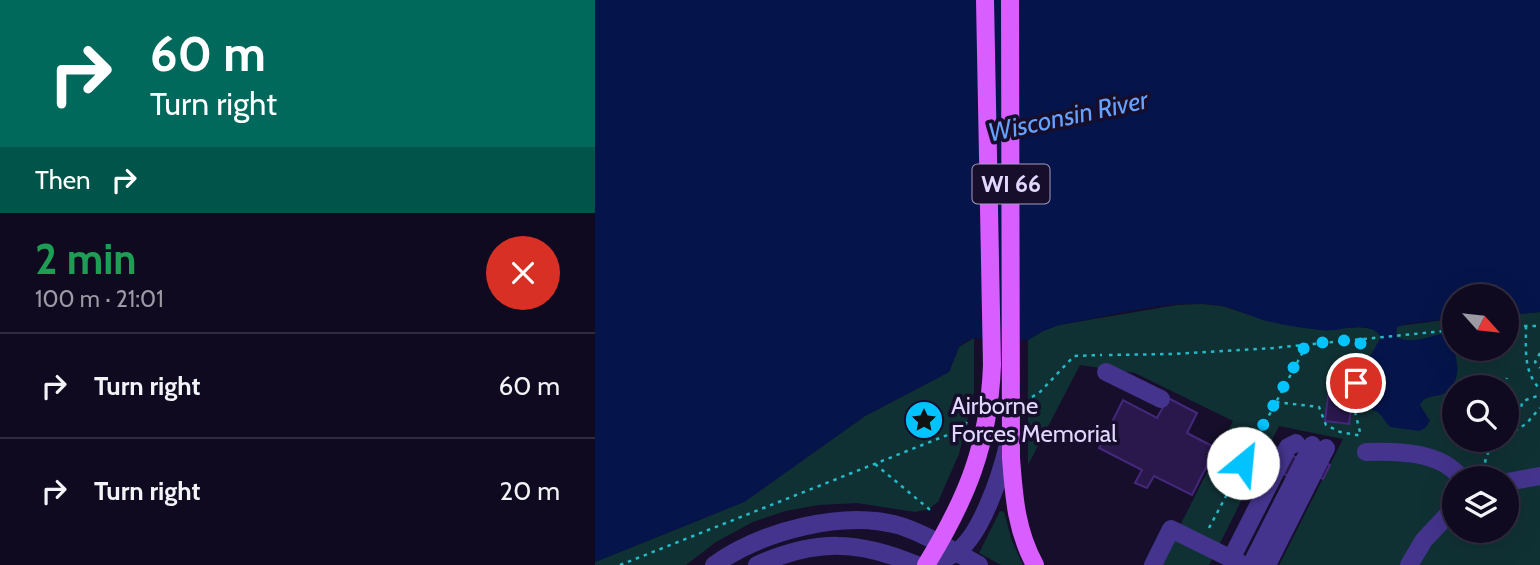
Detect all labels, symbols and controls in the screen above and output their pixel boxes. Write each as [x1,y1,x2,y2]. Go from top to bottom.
text: 60 m [150,24,266,83]
icon: right [35,28,126,119]
water label: Wisconsin River [985,83,1152,149]
text: Turn right [150,84,277,123]
icon: right [105,161,143,199]
text: Then [35,164,91,196]
road number: WI 66 [973,164,1049,204]
text: 2 min [35,233,136,285]
button: close [486,236,560,310]
north arrow [1442,284,1519,360]
map controls [1442,284,1519,543]
text: 100 m · 21:01 [35,285,164,313]
pin [1326,353,1386,413]
icon: arrive [1337,364,1375,402]
icon: right [35,367,73,405]
text: Turn right [94,370,200,402]
text: 60 m [498,370,560,402]
button: search [1442,375,1519,452]
place label: Airborne Forces Memorial [951,391,1117,448]
place icon: Airborne Forces Memorial [903,399,945,441]
position arrow [1206,426,1280,500]
button: layers [1442,466,1519,543]
icon: right [35,472,73,510]
text: Turn right [94,475,200,507]
text: 20 m [500,475,560,507]

